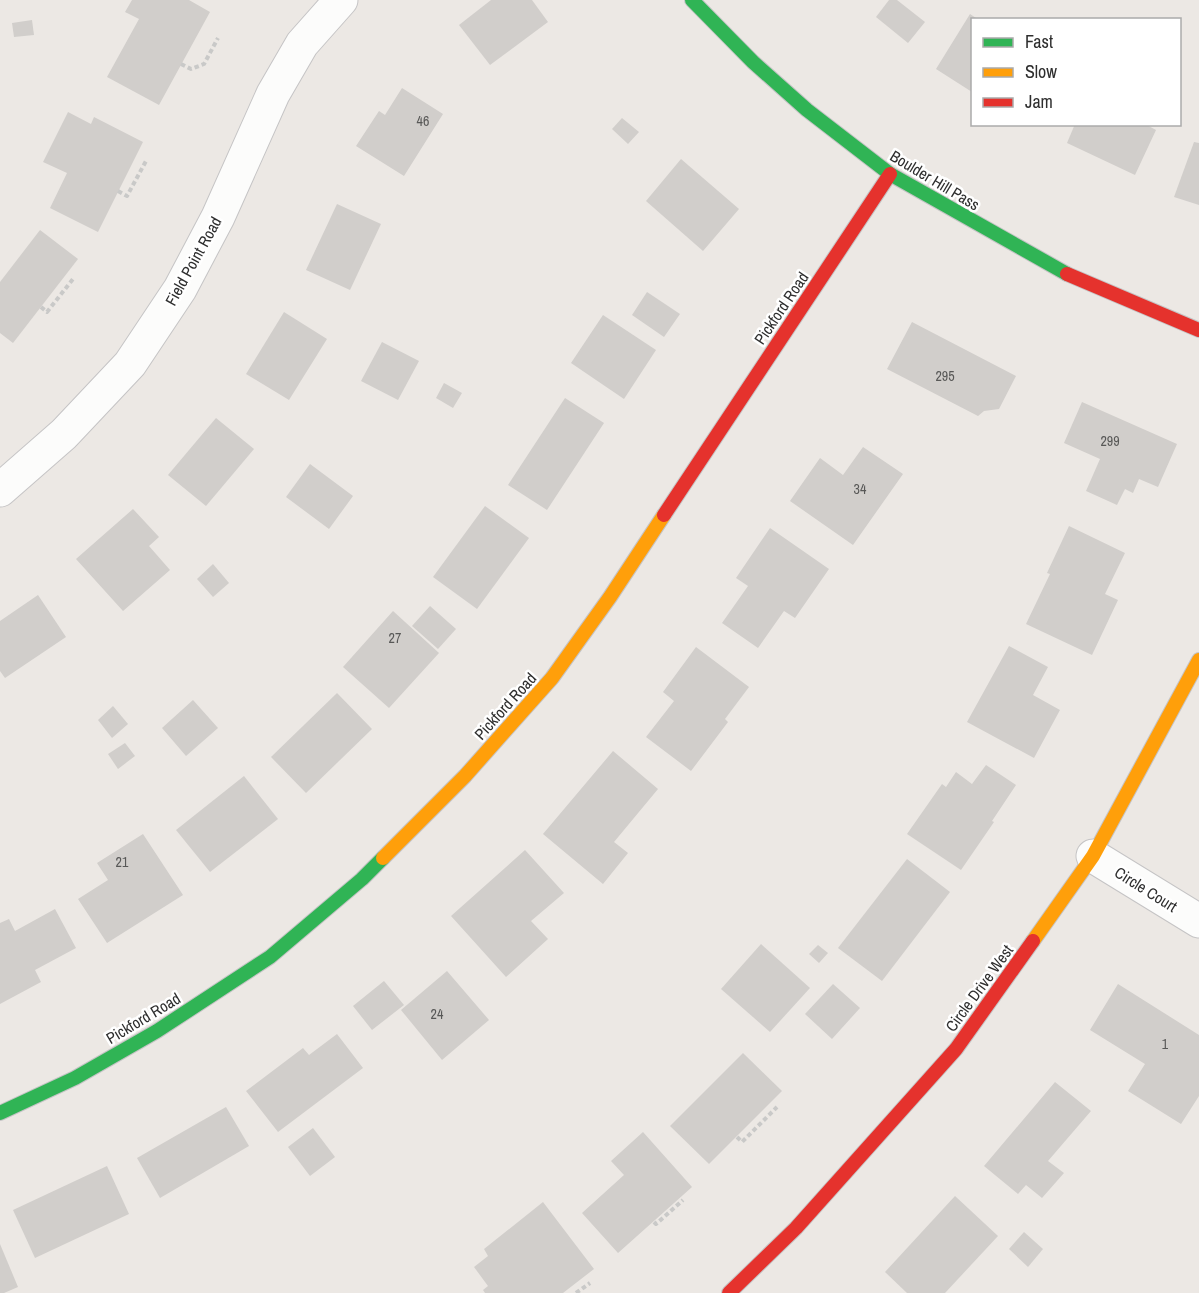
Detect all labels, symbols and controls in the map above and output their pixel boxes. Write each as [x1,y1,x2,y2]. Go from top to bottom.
legend [971,18,1181,126]
text: Fast [1025,29,1053,54]
text: Slow [1025,59,1057,84]
text: Jam [1025,89,1053,114]
house number: 46 [417,112,429,130]
street label: Boulder Hill Pass [886,145,984,215]
street label: Field Point Road [160,213,226,309]
street label: Pickford Road [749,267,813,349]
house number: 295 [935,367,955,385]
house number: 299 [1100,432,1120,450]
house number: 34 [854,480,867,498]
house number: 27 [389,629,401,647]
street label: Pickford Road [469,668,541,744]
house number: 21 [116,853,129,871]
street label: Circle Court [1110,861,1182,917]
street label: Circle Drive West [940,940,1018,1036]
street label: Pickford Road [102,987,184,1049]
house number: 24 [431,1005,444,1023]
house number: 1 [1162,1035,1169,1053]

